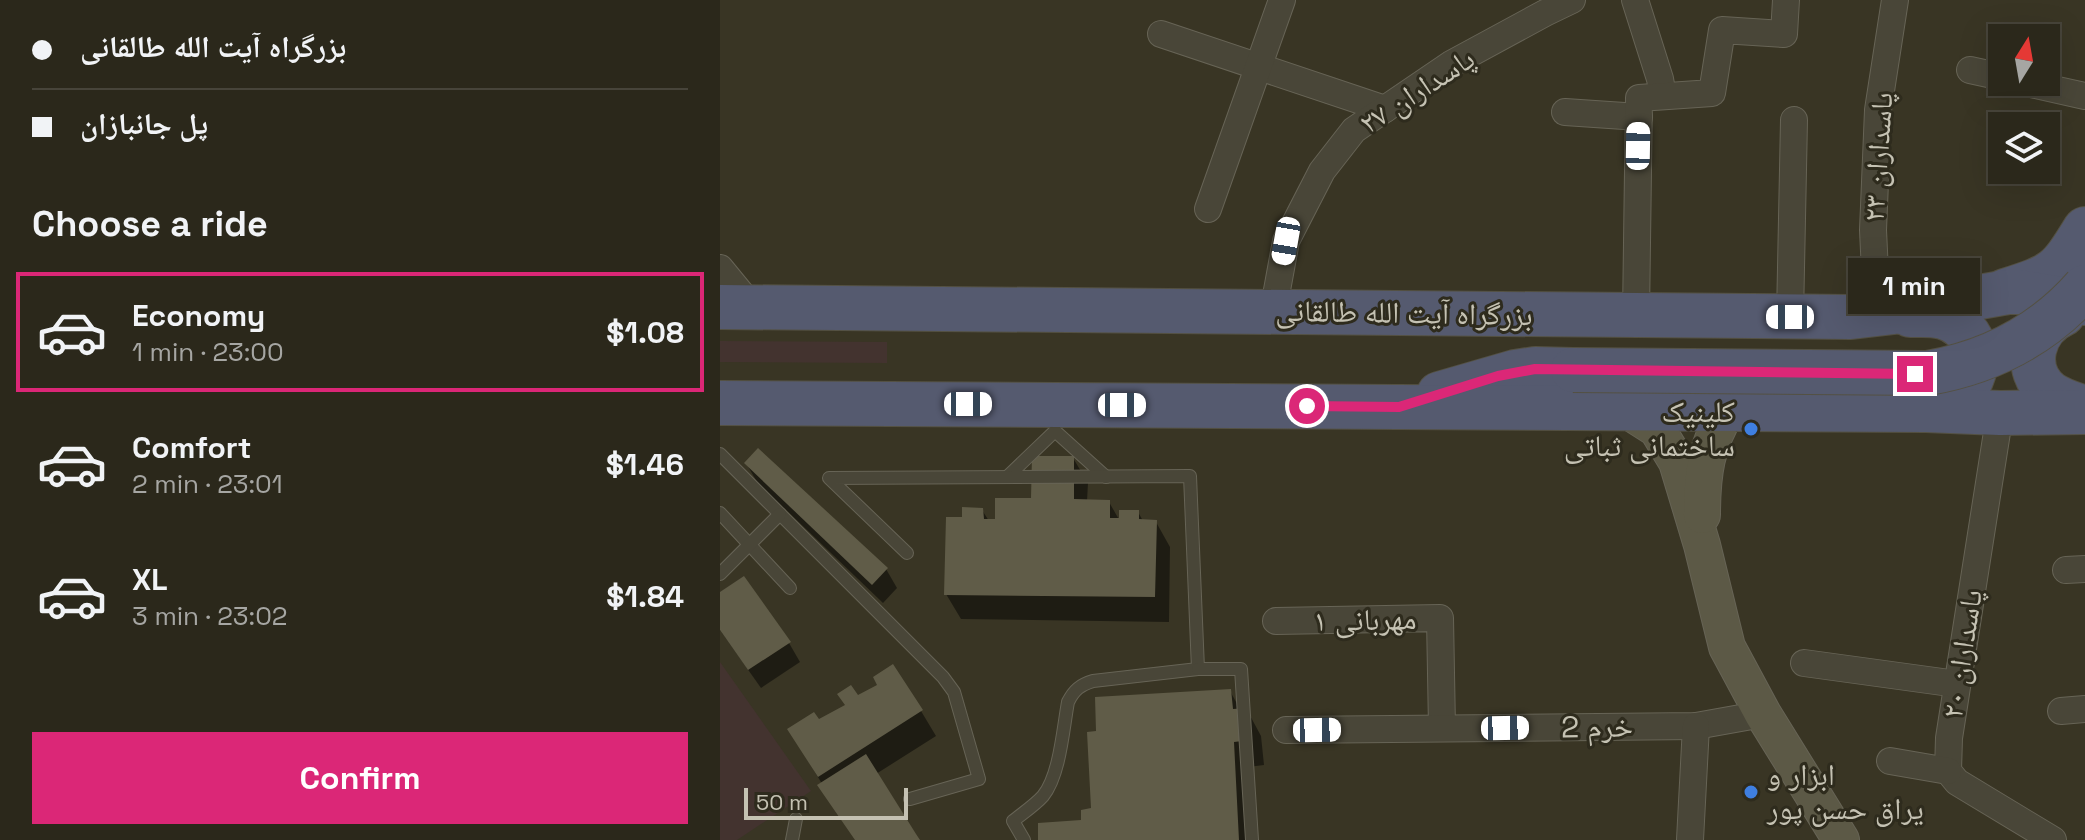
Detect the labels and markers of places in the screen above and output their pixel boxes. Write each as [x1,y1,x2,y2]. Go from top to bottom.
place label: کلینیک ساختمانی ثباتی [1564,392,1735,465]
marker: کلینیک ساختمانی ثباتی [1742,420,1760,438]
place label: ابزار و یراق حسن پور [1766,755,1924,828]
marker: ابزار و یراق حسن پور [1742,783,1760,801]

